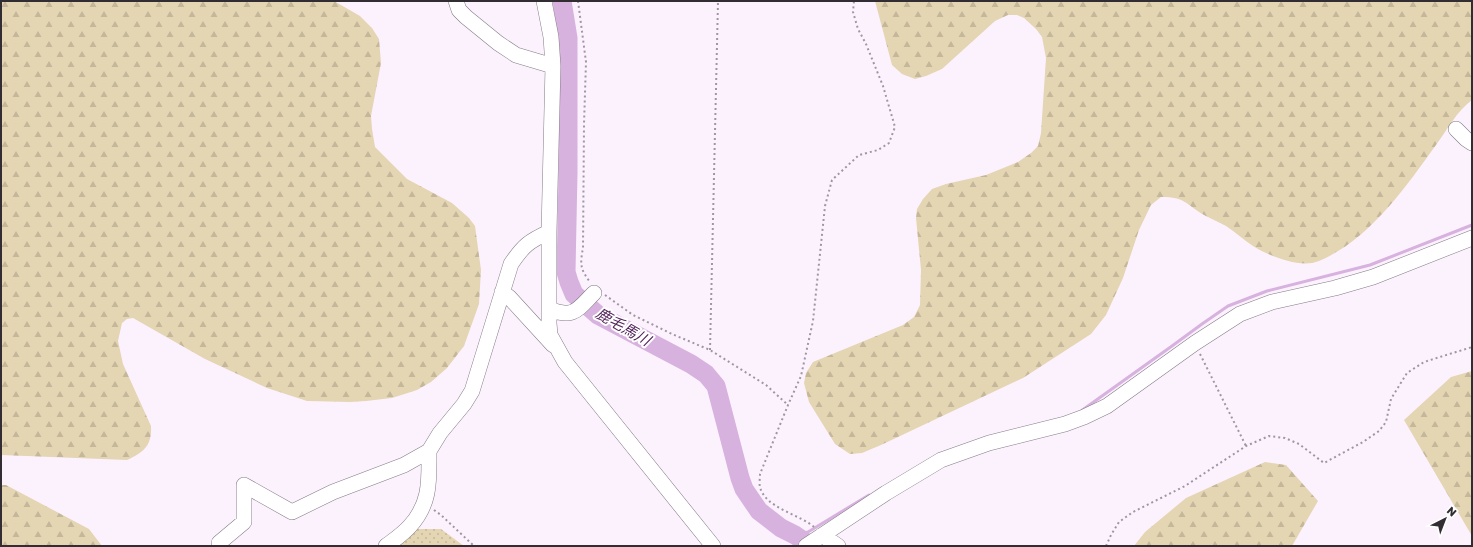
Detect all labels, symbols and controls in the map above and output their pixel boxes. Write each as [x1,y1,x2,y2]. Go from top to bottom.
water label: 鹿毛馬川 [593,303,656,350]
north arrow [1425,499,1465,539]
text: N [1445,504,1459,519]

